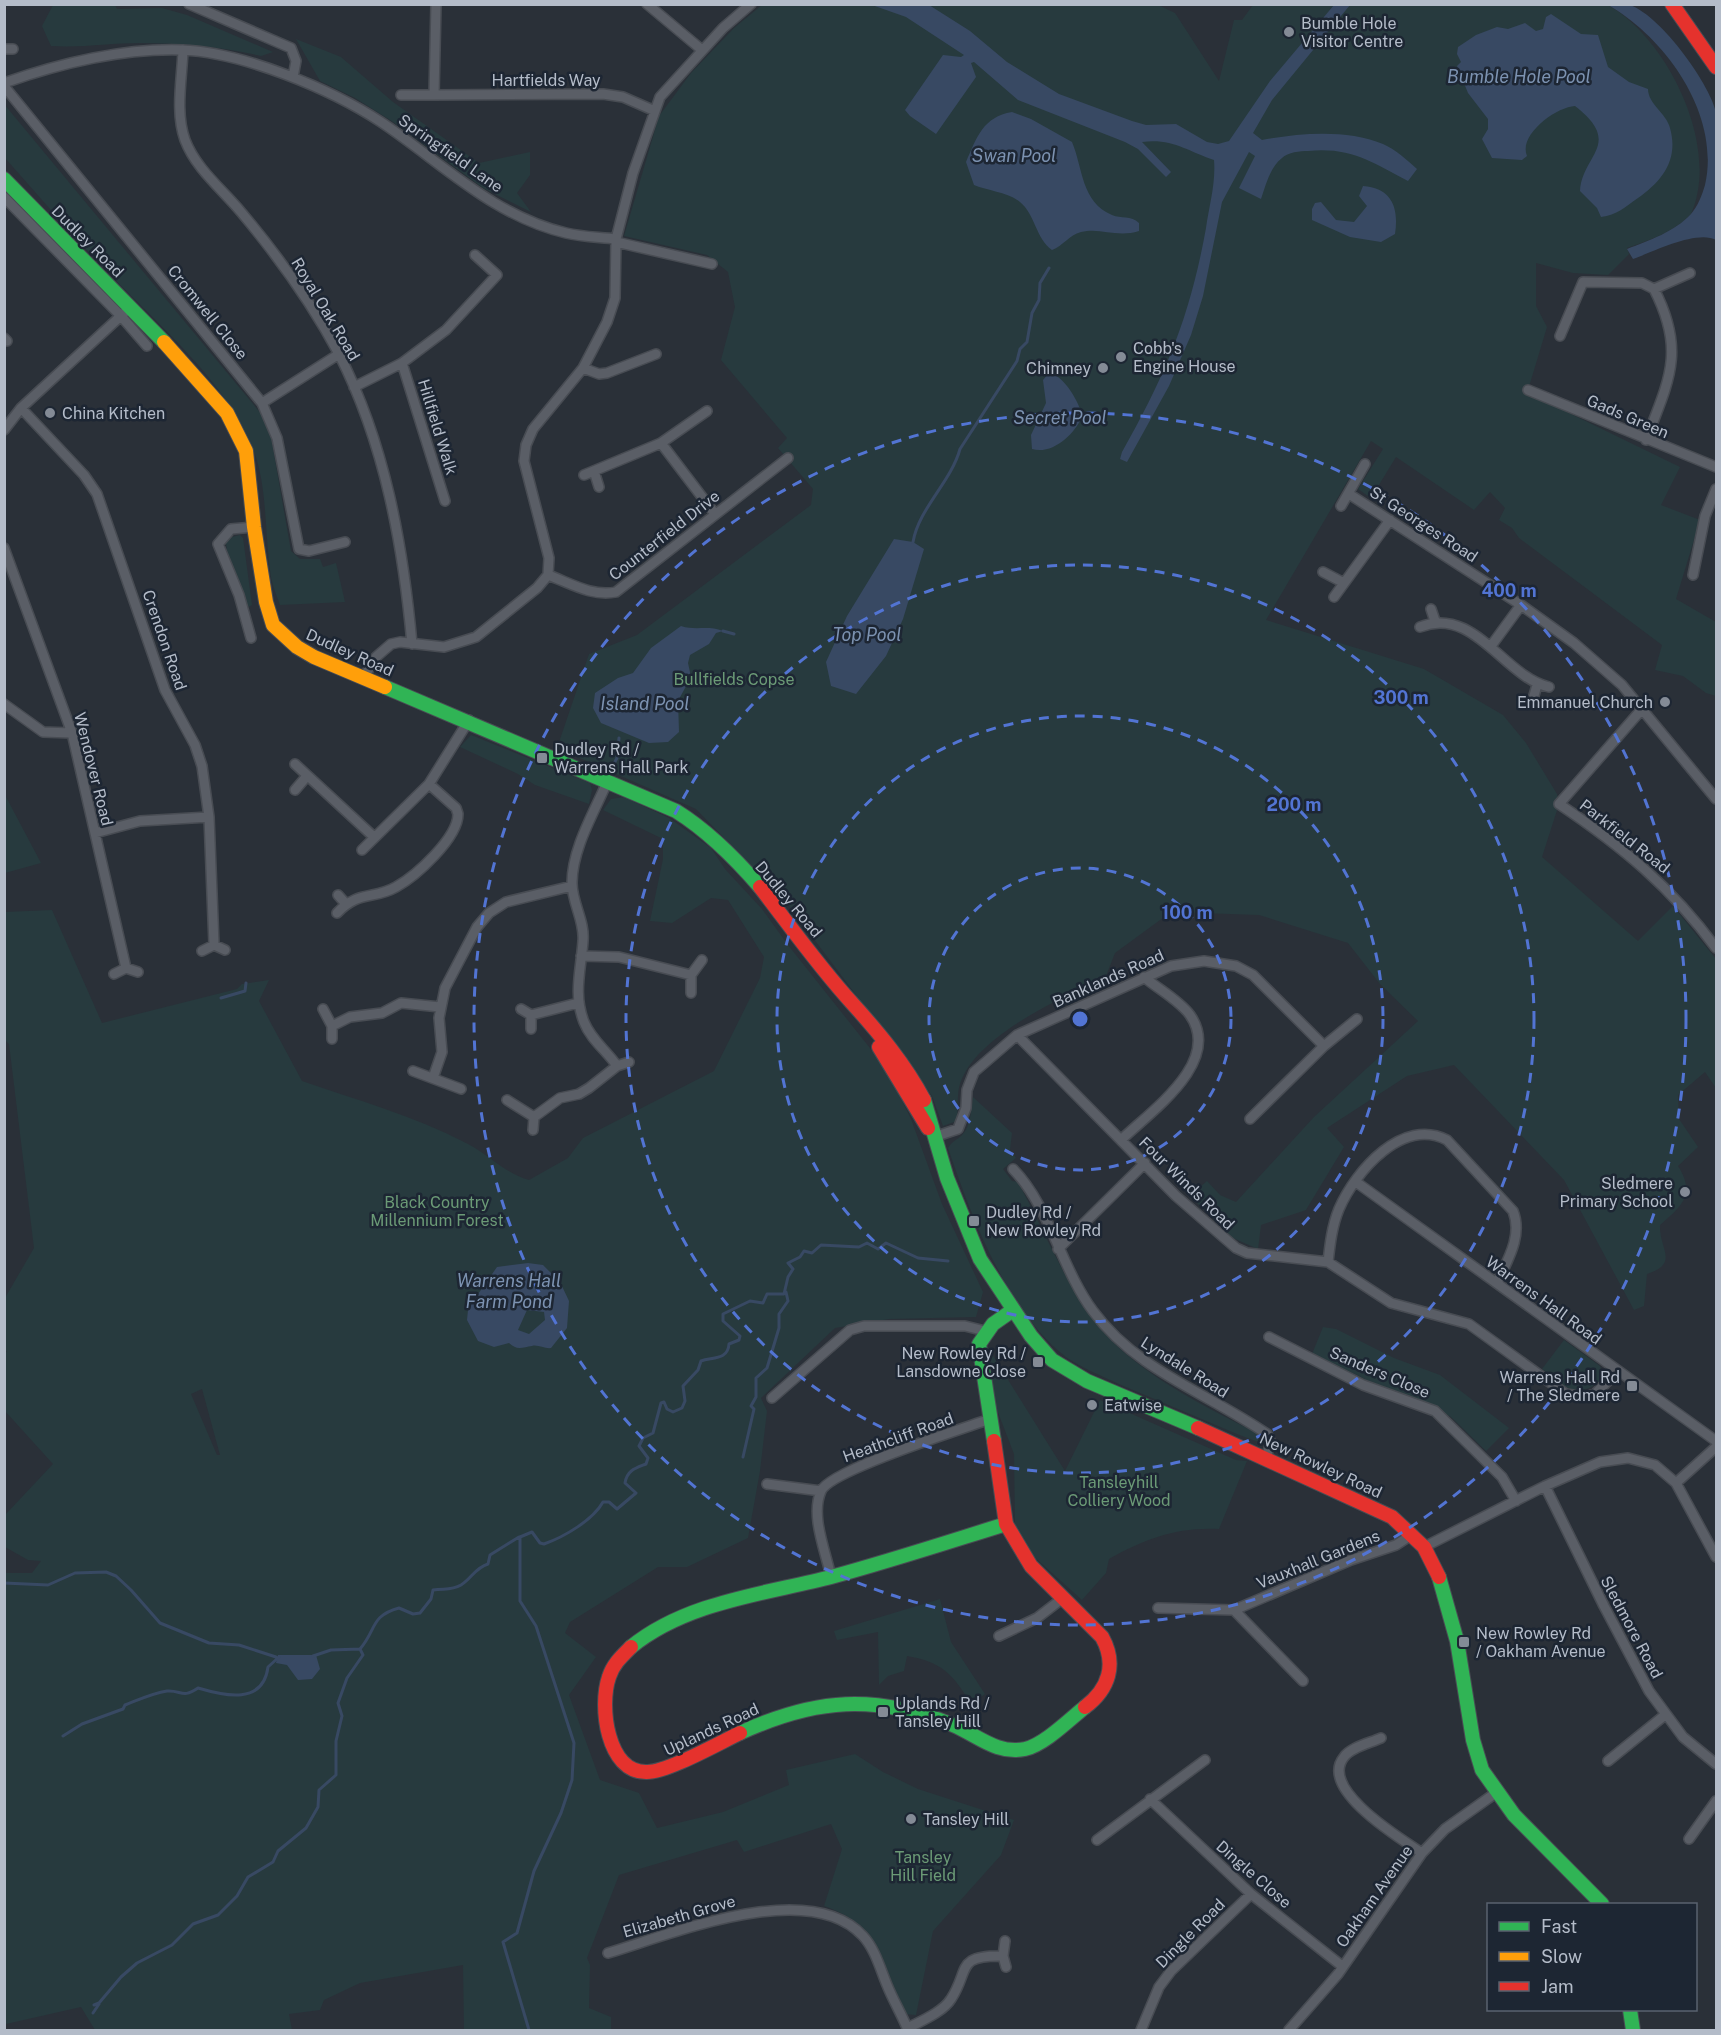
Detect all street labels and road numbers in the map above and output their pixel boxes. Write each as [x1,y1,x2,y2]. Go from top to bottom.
street label: Hartfields Way [491,71,601,90]
street label: Springfield Lane [395,110,507,197]
street label: Dudley Road [48,202,127,281]
street label: Royal Oak Road [287,254,364,364]
street label: Cromwell Close [164,261,252,363]
street label: Hillfield Walk [414,377,461,477]
street label: Gads Green [1584,391,1672,442]
street label: St Georges Road [1366,482,1481,566]
street label: Counterfield Drive [605,486,723,584]
street label: Crendon Road [138,587,191,693]
street label: Dudley Road [303,625,396,680]
street label: Wendover Road [70,710,117,828]
street label: Parkfield Road [1576,795,1673,877]
street label: Dudley Road [751,857,826,941]
street label: Banklands Road [1050,945,1167,1012]
street label: Four Winds Road [1135,1133,1238,1234]
street label: Warrens Hall Road [1482,1252,1605,1349]
street label: Lyndale Road [1137,1333,1232,1402]
street label: Sanders Close [1327,1343,1433,1402]
street label: Heathcliff Road [840,1409,956,1466]
street label: New Rowley Road [1257,1429,1385,1502]
street label: Vauxhall Gardens [1254,1526,1383,1593]
street label: Sledmore Road [1596,1573,1667,1682]
street label: Uplands Road [661,1699,762,1760]
street label: Dingle Close [1212,1837,1295,1912]
street label: Oakham Avenue [1332,1842,1417,1951]
street label: Elizabeth Grove [621,1891,738,1942]
street label: Dingle Road [1152,1895,1229,1972]

